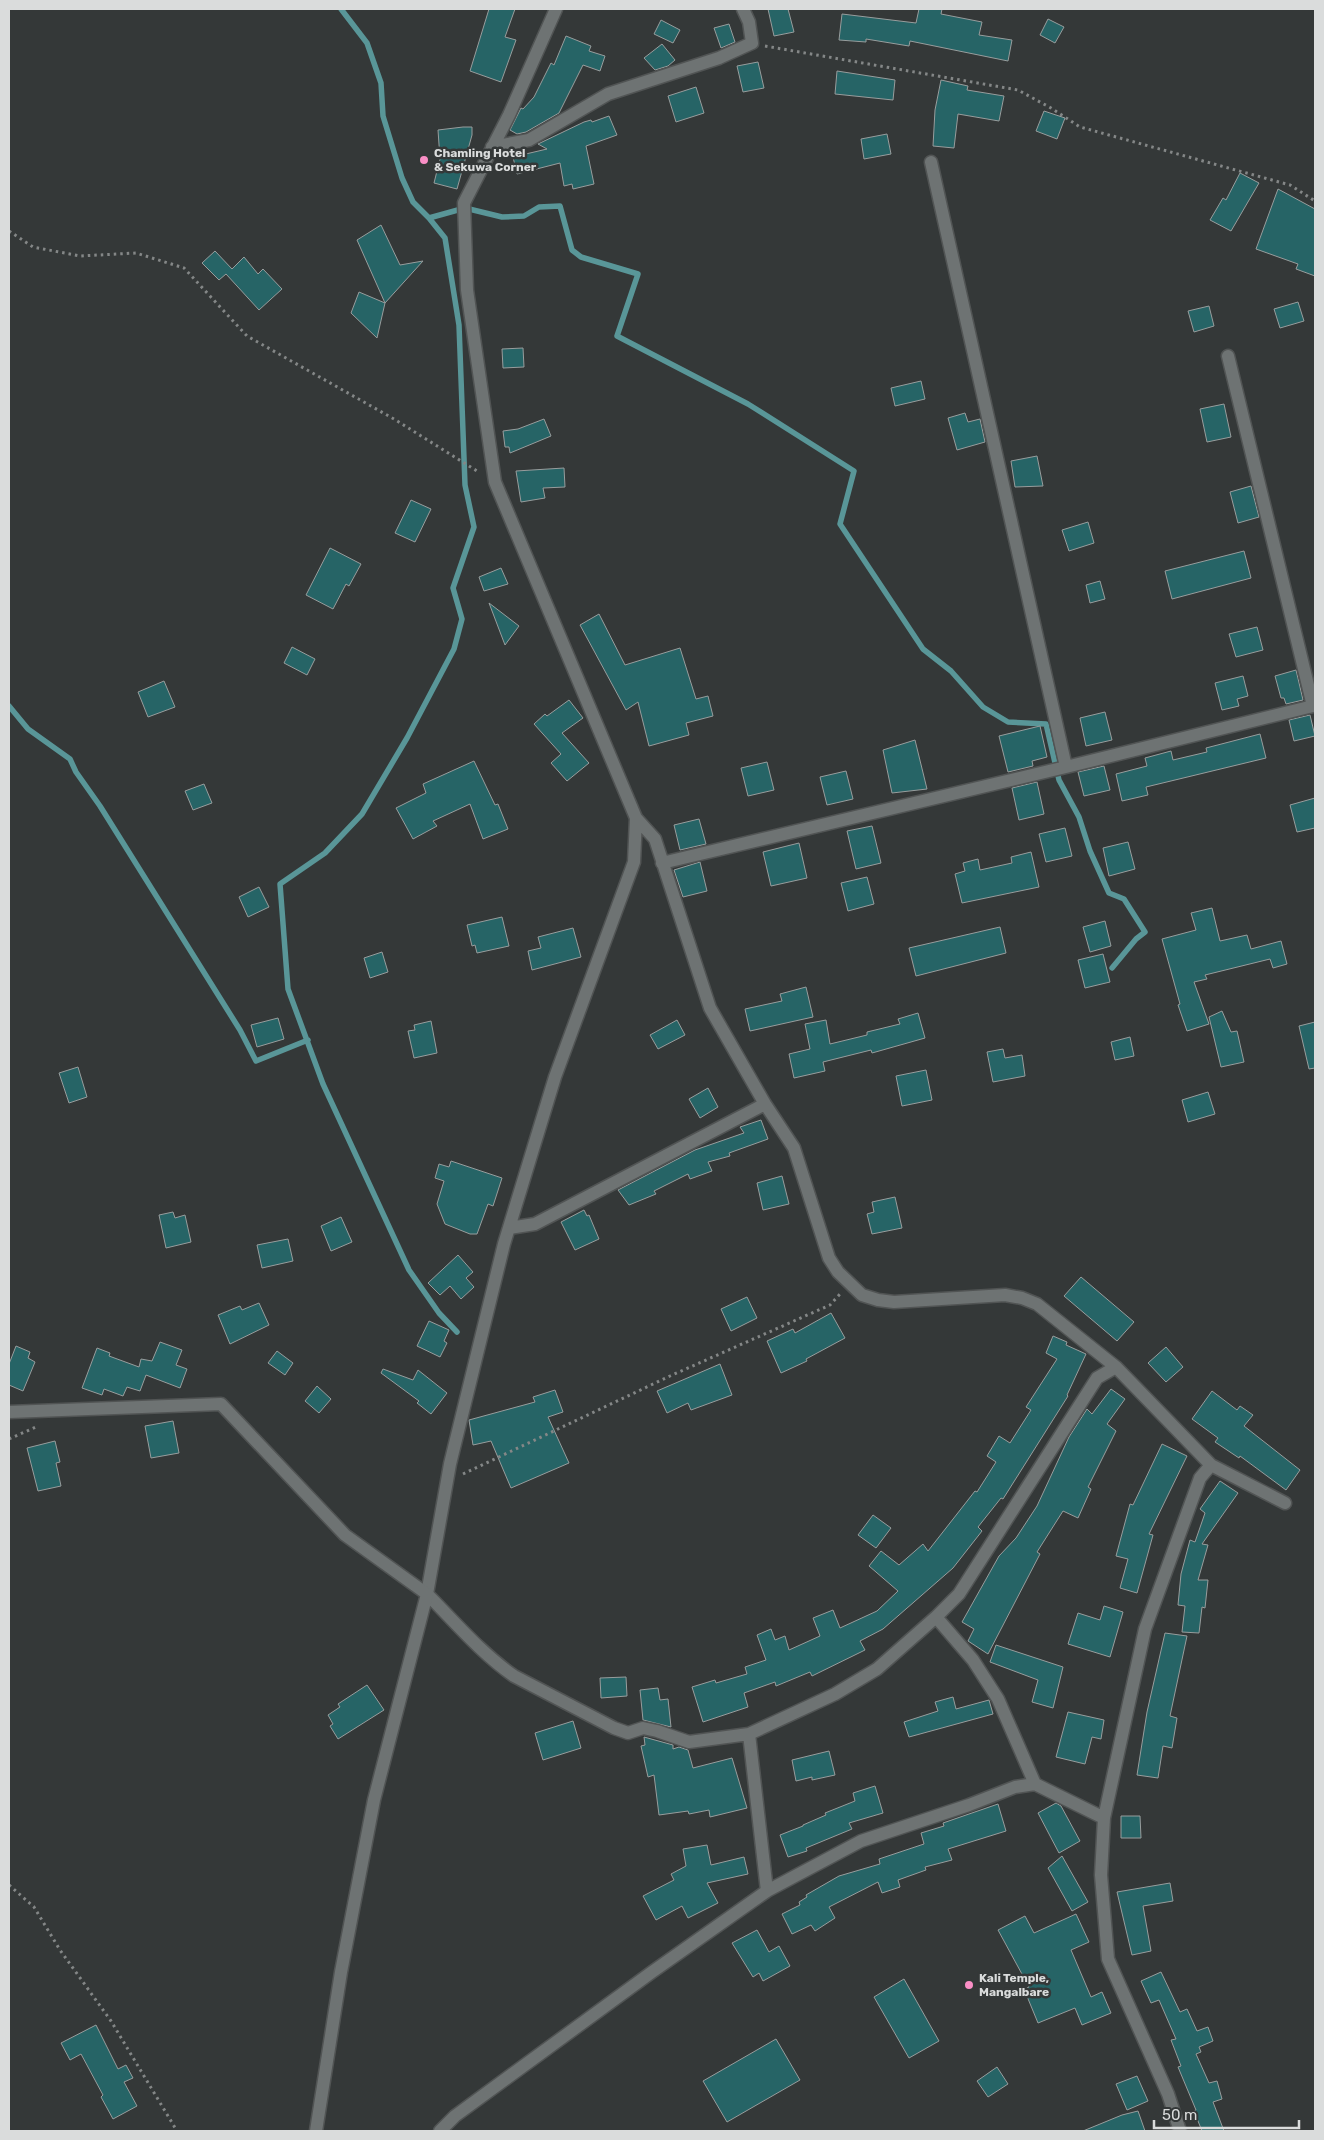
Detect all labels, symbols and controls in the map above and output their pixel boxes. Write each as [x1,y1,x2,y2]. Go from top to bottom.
place label: Chamling Hotel & Sekuwa Corner [434,146,537,174]
marker: Chamling Hotel & Sekuwa Corner [418,154,430,166]
place label: Kali Temple, Mangalbare [979,1971,1049,1999]
marker: Kali Temple, Mangalbare [963,1979,975,1991]
scale bar [1154,2098,1299,2130]
text: 50 m [1162,2106,1197,2124]

